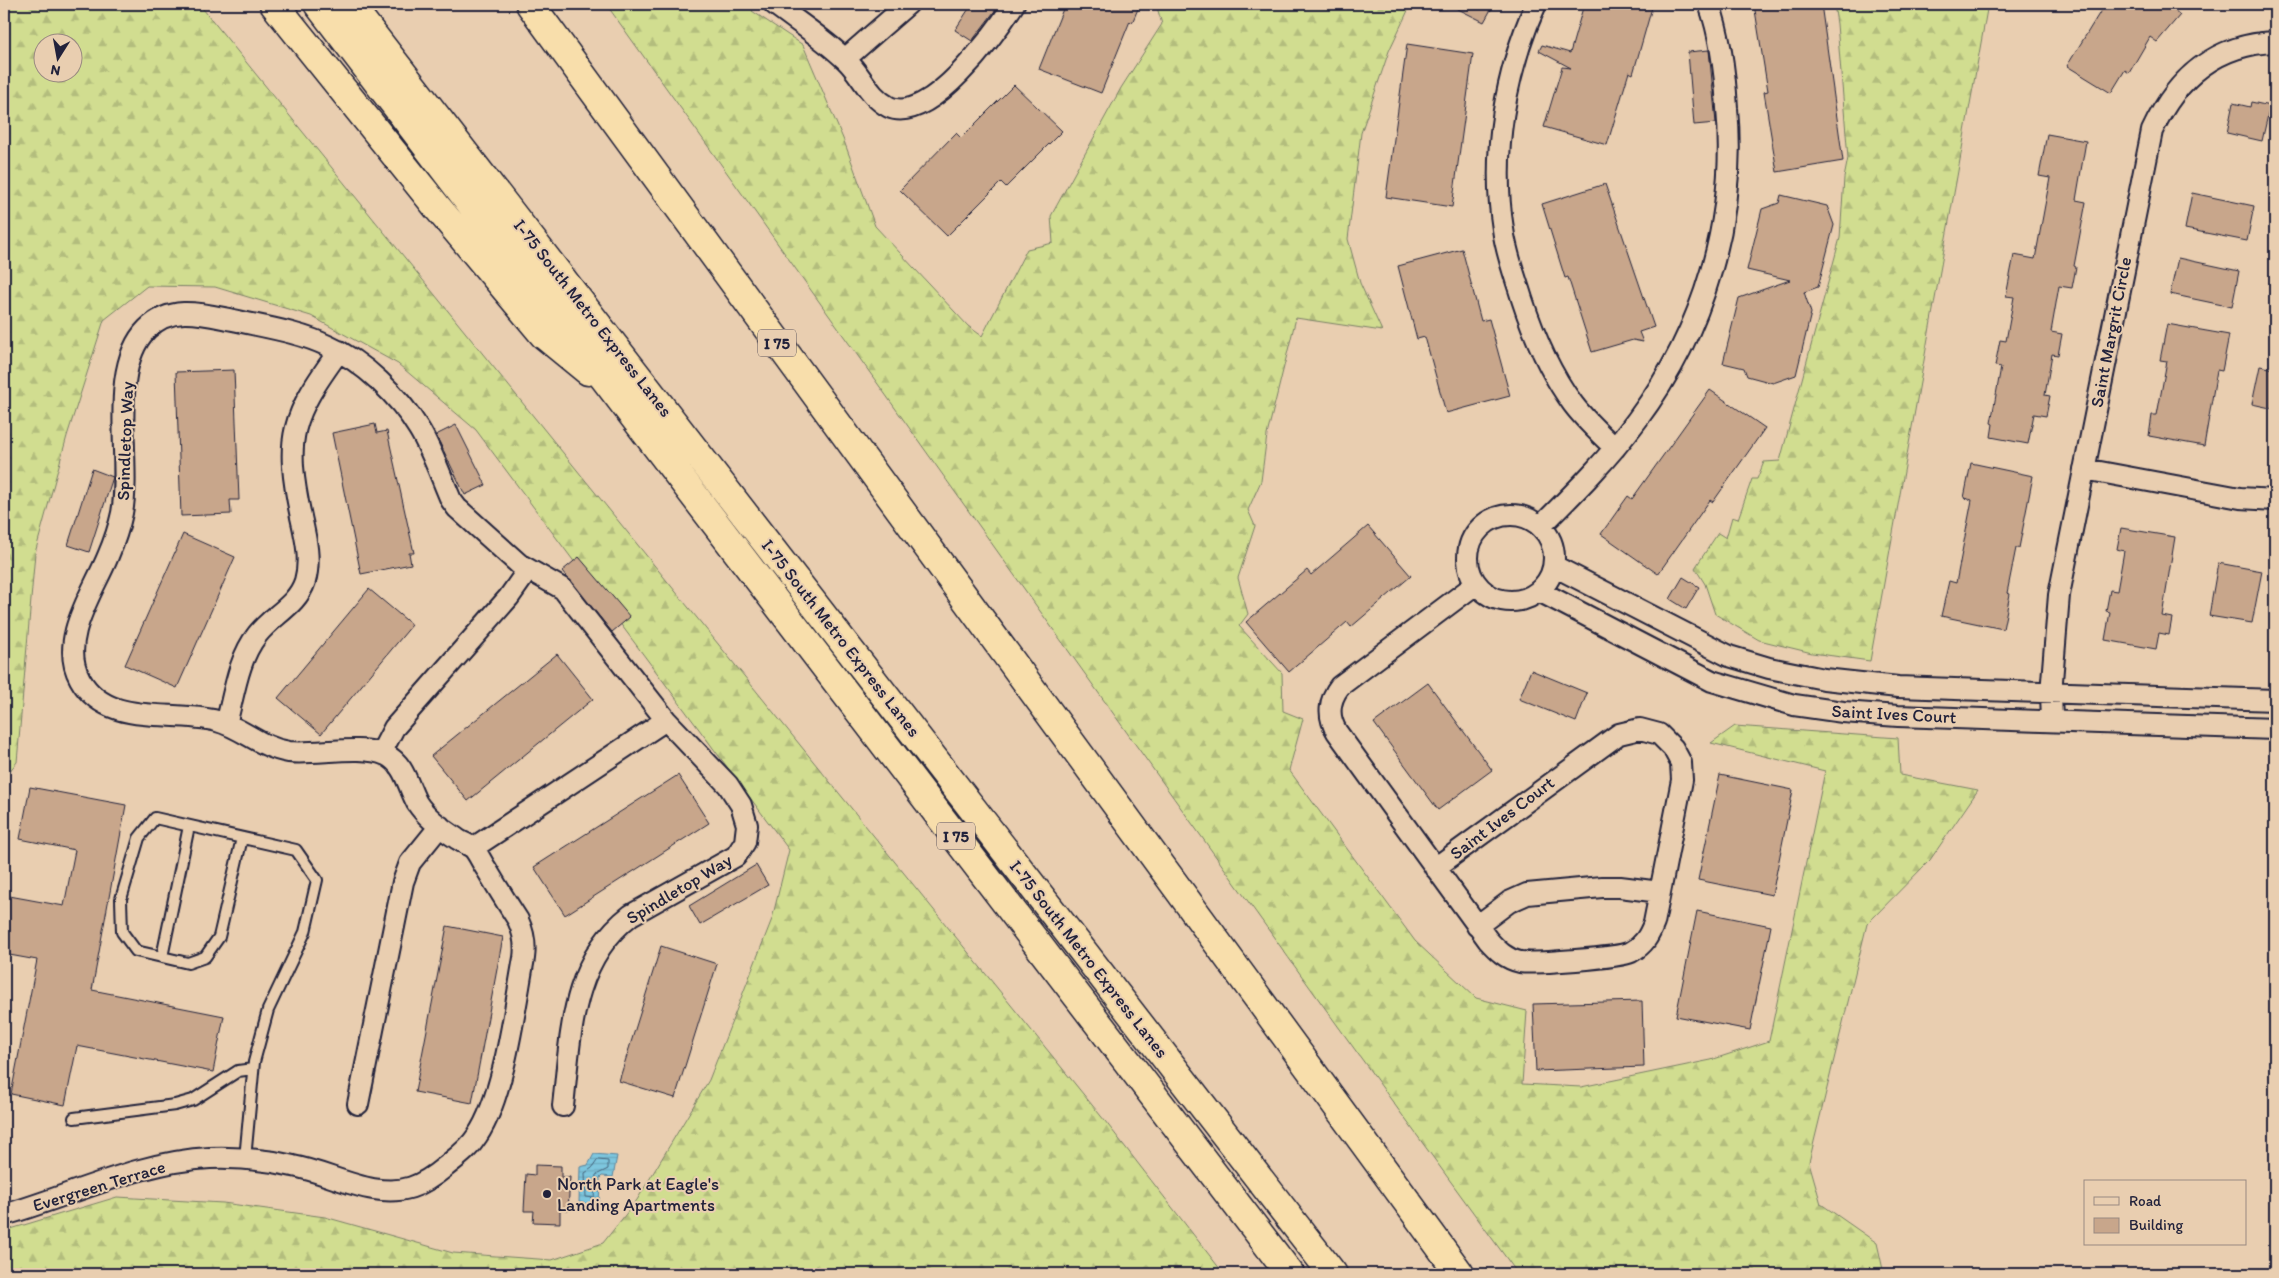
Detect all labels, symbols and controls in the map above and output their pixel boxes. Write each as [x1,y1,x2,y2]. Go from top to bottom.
north arrow [32,32,82,82]
text: N [49,61,62,80]
street label: I-75 South Metro Express Lanes [509,215,677,421]
street label: Saint Margrit Circle [2086,255,2136,409]
road number: I 75 [758,329,796,356]
street label: Spindletop Way [112,381,138,501]
street label: I-75 South Metro Express Lanes [757,535,925,741]
street label: Saint Ives Court [1831,700,1957,728]
street label: Saint Ives Court [1445,771,1559,864]
road number: I 75 [937,822,975,849]
street label: Spindletop Way [622,849,736,929]
street label: I-75 South Metro Express Lanes [1005,856,1173,1062]
street label: Evergreen Terrace [30,1155,168,1217]
place label: North Park at Eagle's Landing Apartments [557,1173,719,1216]
legend [2084,1180,2246,1246]
marker: North Park at Eagle's Landing Apartments [541,1188,553,1200]
text: Road [2129,1192,2162,1210]
text: Building [2129,1216,2183,1234]

